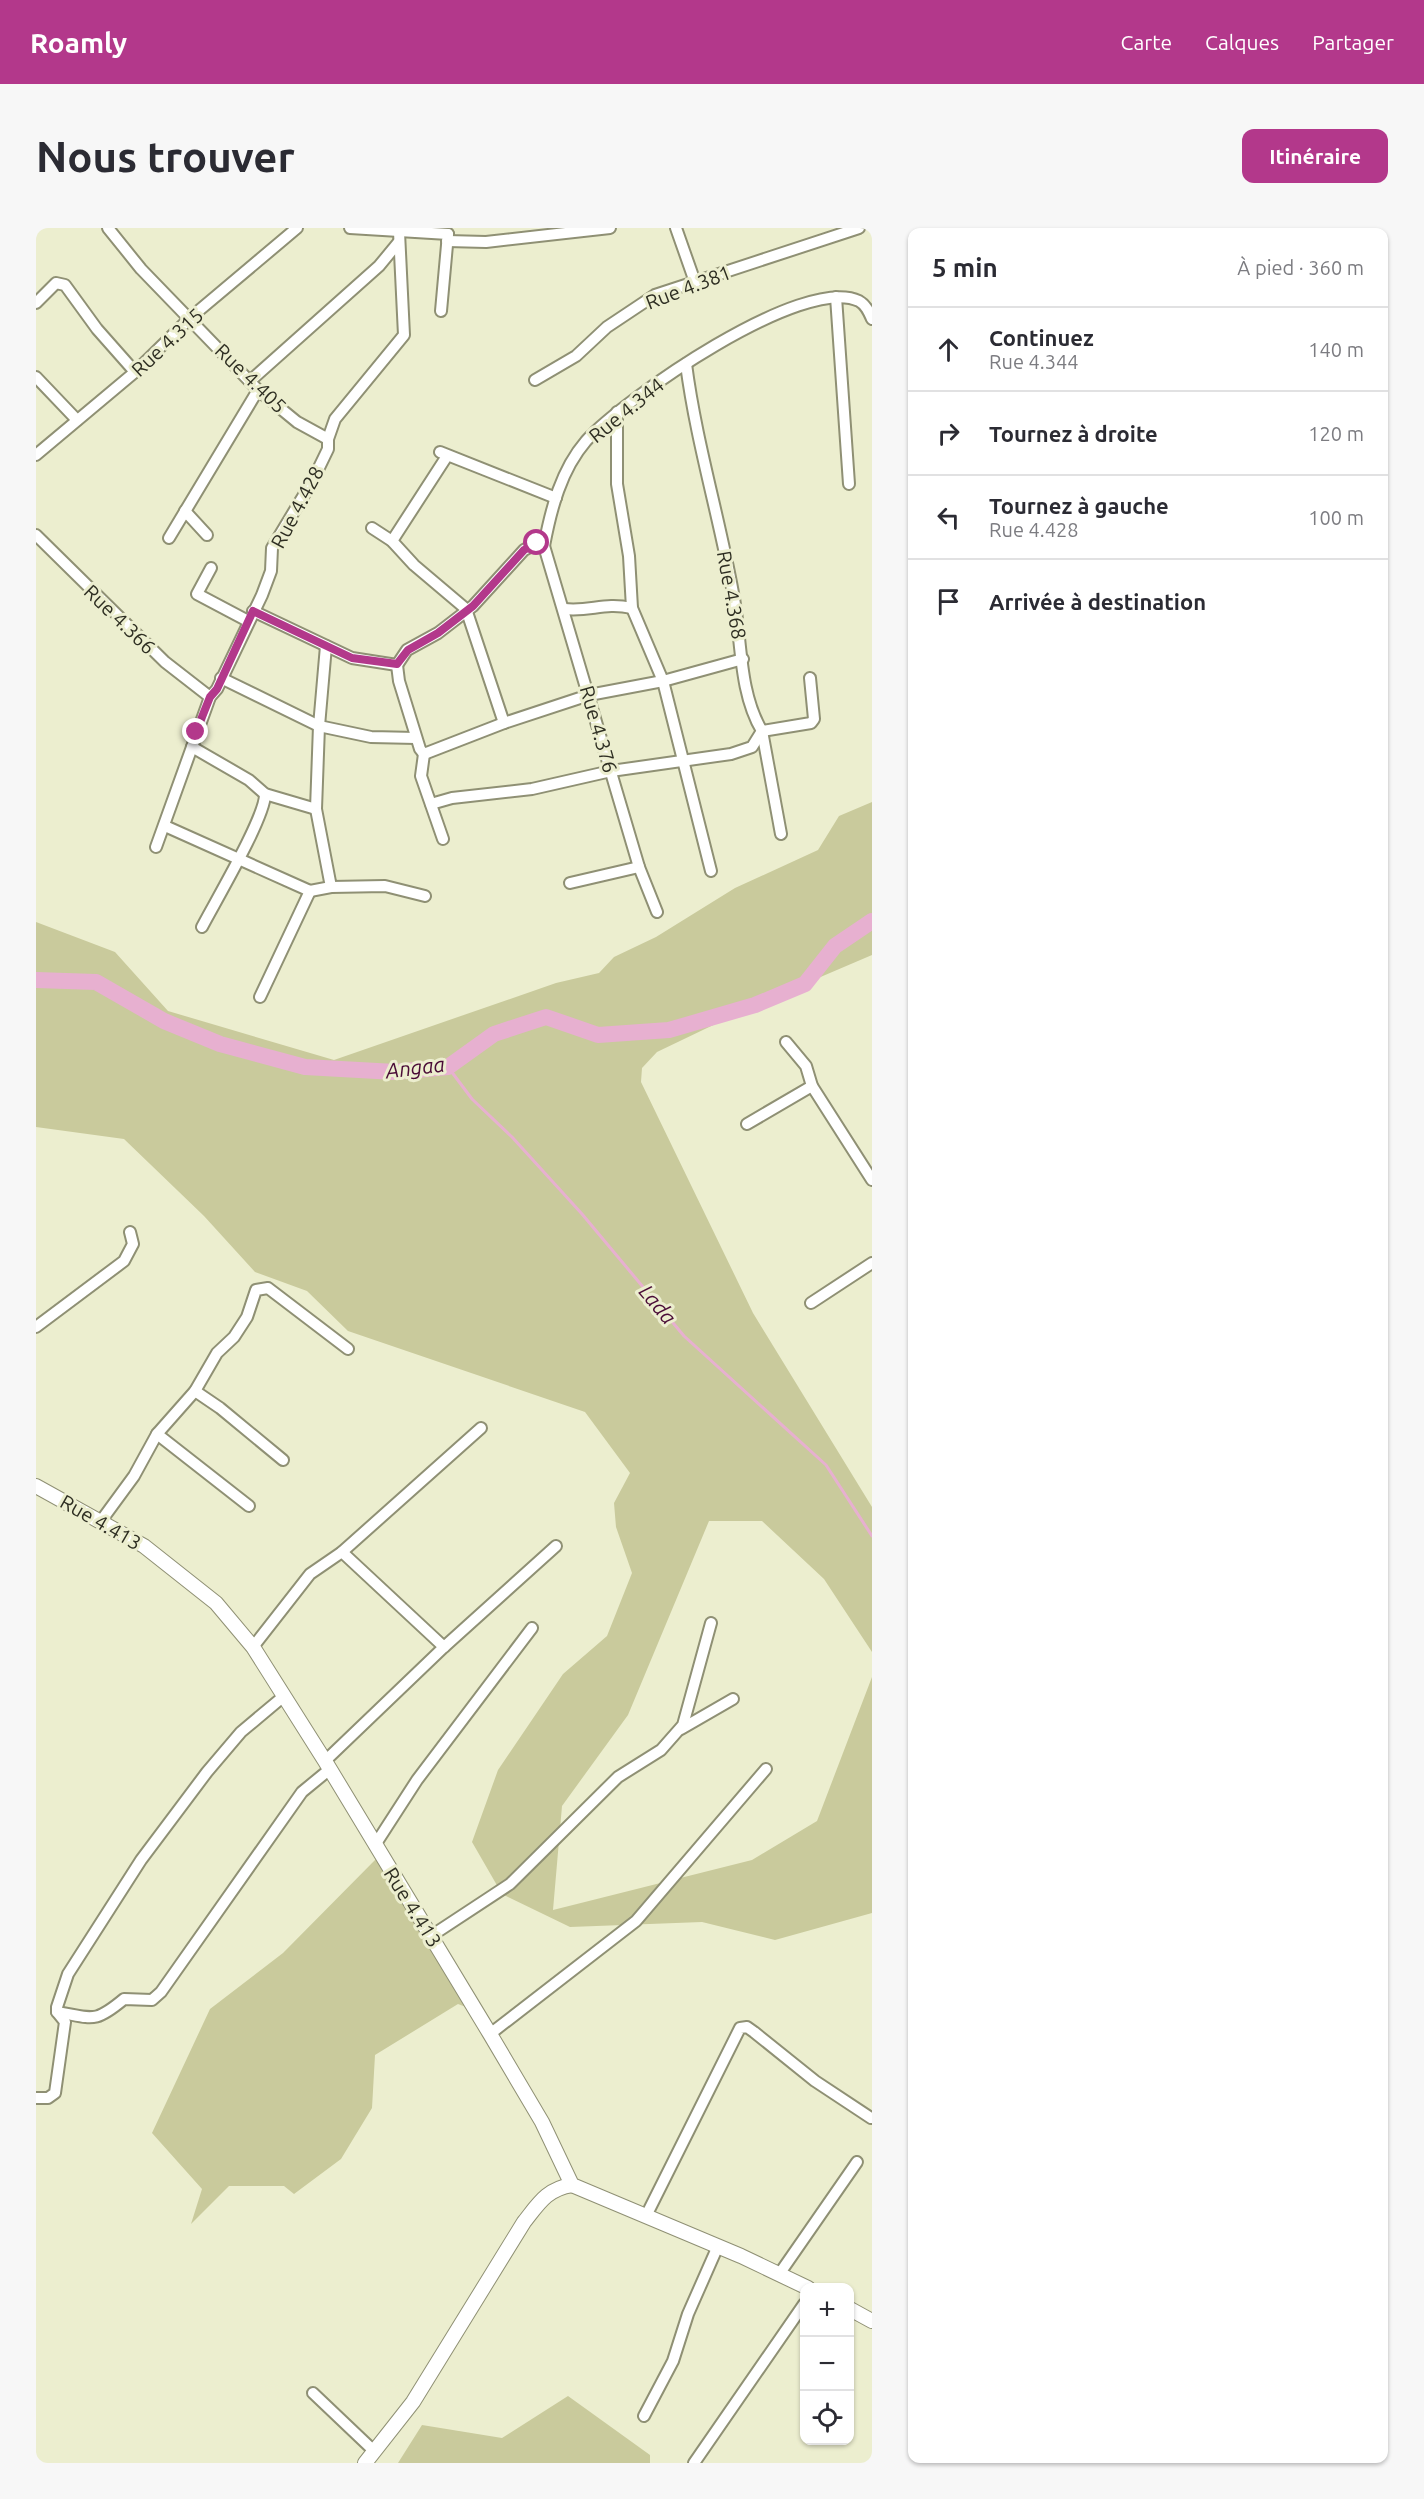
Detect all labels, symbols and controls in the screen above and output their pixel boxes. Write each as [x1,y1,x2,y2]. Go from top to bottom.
text: Roamly [30,27,127,58]
text: Carte [1121,30,1172,54]
text: Calques [1205,30,1279,54]
text: Partager [1312,30,1394,54]
button: Itinéraire [1242,129,1388,183]
text: Nous trouver [36,133,295,180]
text: 5 min [932,253,998,282]
text: À pied · 360 m [1237,256,1364,279]
street label: Rue 4.381 [642,260,734,314]
street label: Rue 4.315 [126,303,208,381]
text: Continuez [989,325,1094,350]
icon: ahead [932,333,965,366]
text: 140 m [1308,338,1364,361]
street label: Rue 4.405 [211,339,291,417]
text: Rue 4.344 [989,350,1079,373]
street label: Rue 4.344 [584,373,668,447]
icon: right [932,417,965,450]
text: Tournez à droite [989,421,1158,446]
text: 120 m [1308,422,1364,445]
street label: Rue 4.428 [266,462,328,552]
text: Tournez à gauche [989,493,1169,518]
icon: left [932,501,965,534]
text: 100 m [1308,506,1364,529]
text: Rue 4.428 [989,518,1079,541]
route start [523,529,549,555]
street label: Rue 4.368 [713,549,751,641]
street label: Rue 4.366 [80,580,160,658]
icon: arrive [932,585,965,618]
text: Arrivée à destination [989,589,1206,614]
street label: Rue 4.376 [576,683,622,775]
route end [182,718,208,744]
water label: Angaa [383,1051,446,1083]
water label: Lada [635,1279,681,1329]
street label: Rue 4.413 [56,1490,146,1554]
street label: Rue 4.413 [380,1863,446,1951]
map controls [800,2283,854,2445]
button: + [800,2283,854,2337]
button: − [800,2337,854,2391]
button: locate [800,2391,854,2445]

